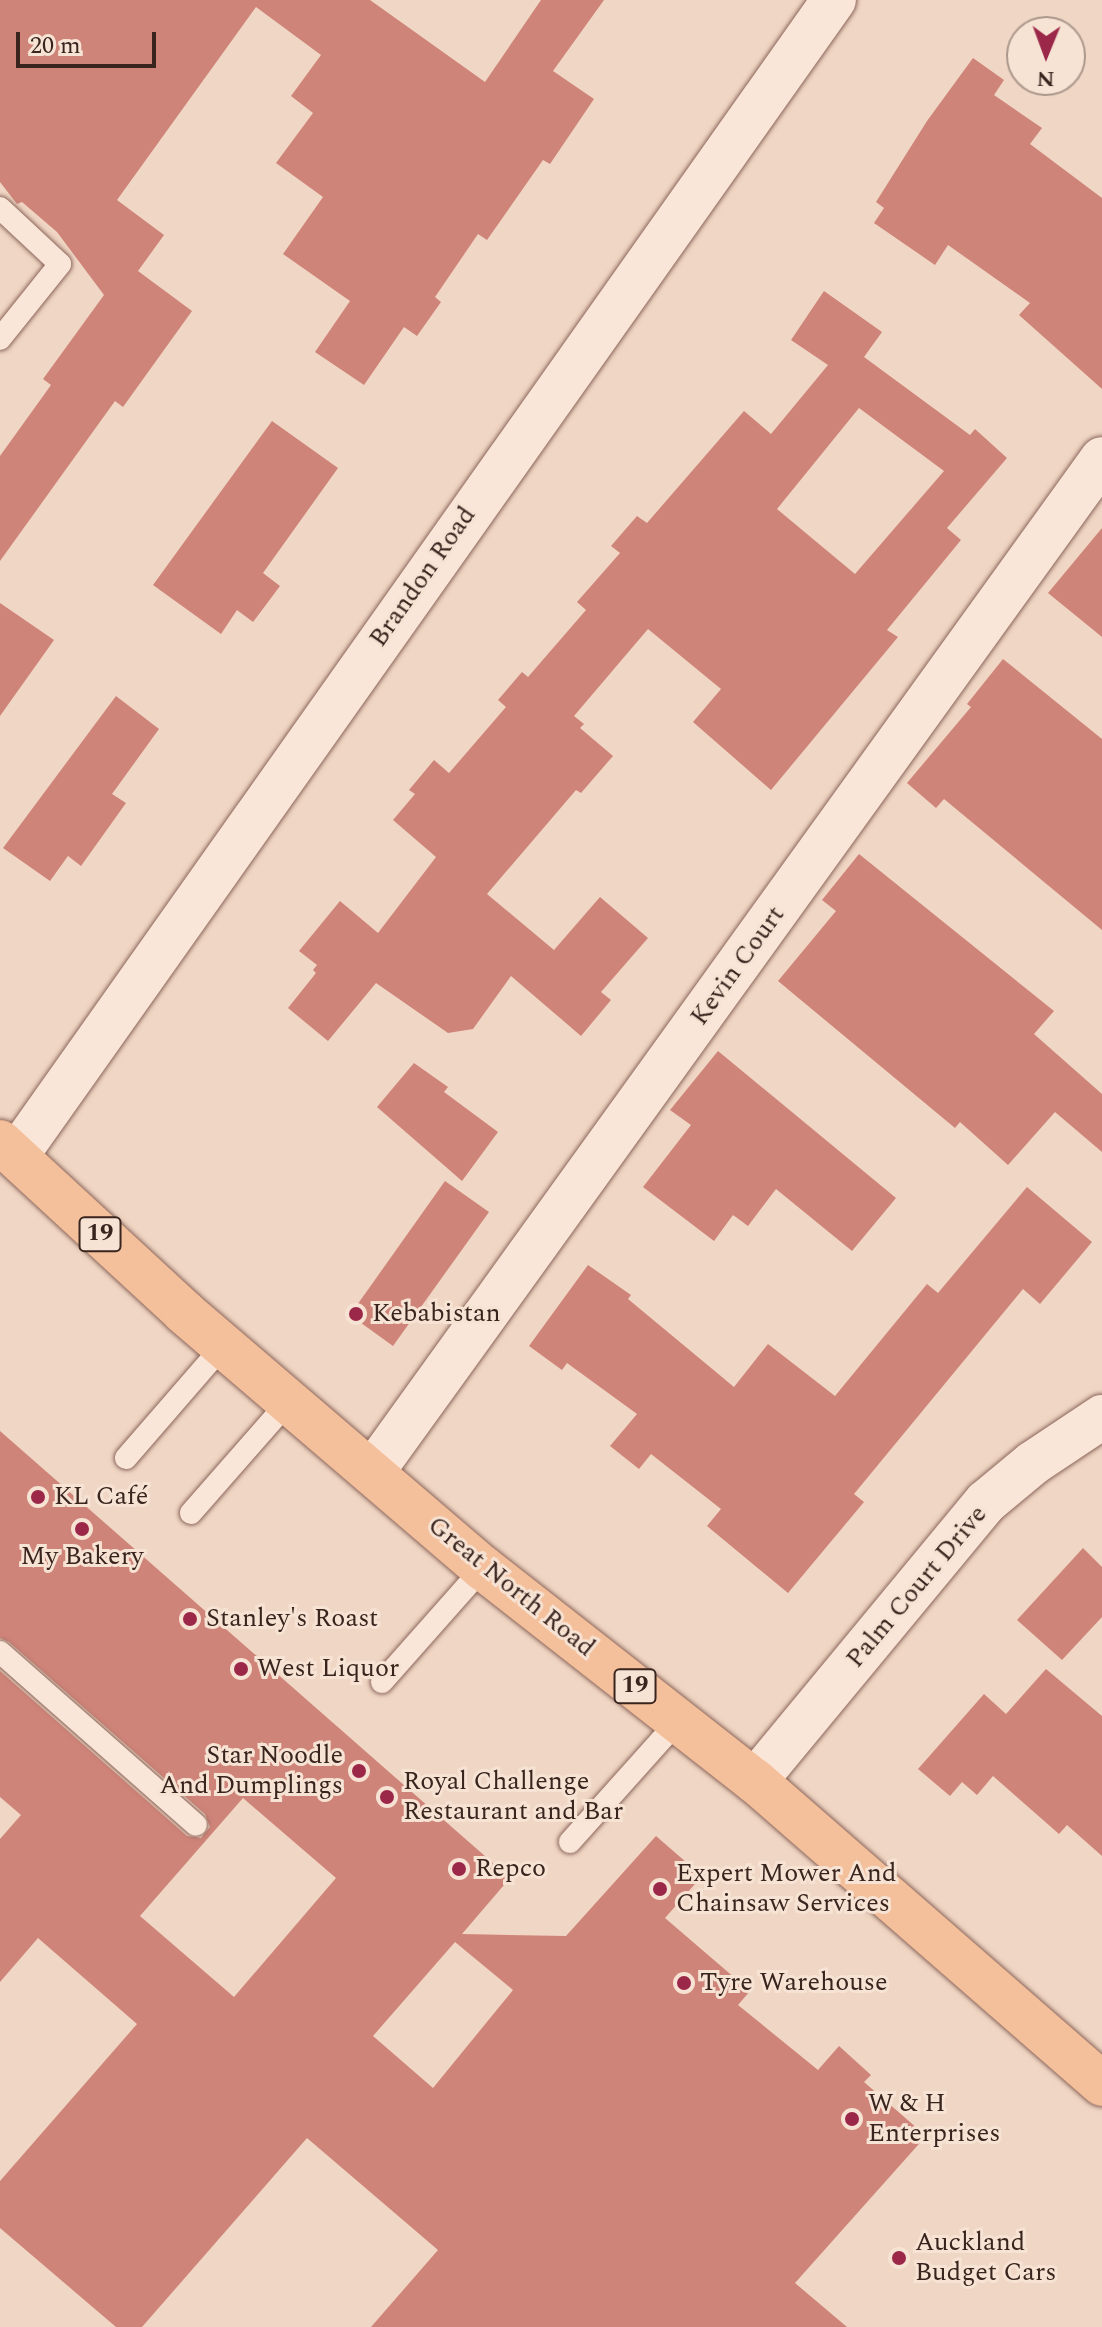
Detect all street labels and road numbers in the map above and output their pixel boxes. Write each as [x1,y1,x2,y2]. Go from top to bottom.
street label: Brandon Road [363,501,483,653]
street label: Kevin Court [684,900,792,1032]
road number: 19 [78,1214,122,1254]
street label: Palm Court Drive [840,1499,994,1675]
street label: Great North Road [421,1510,601,1664]
road number: 19 [613,1666,657,1706]

